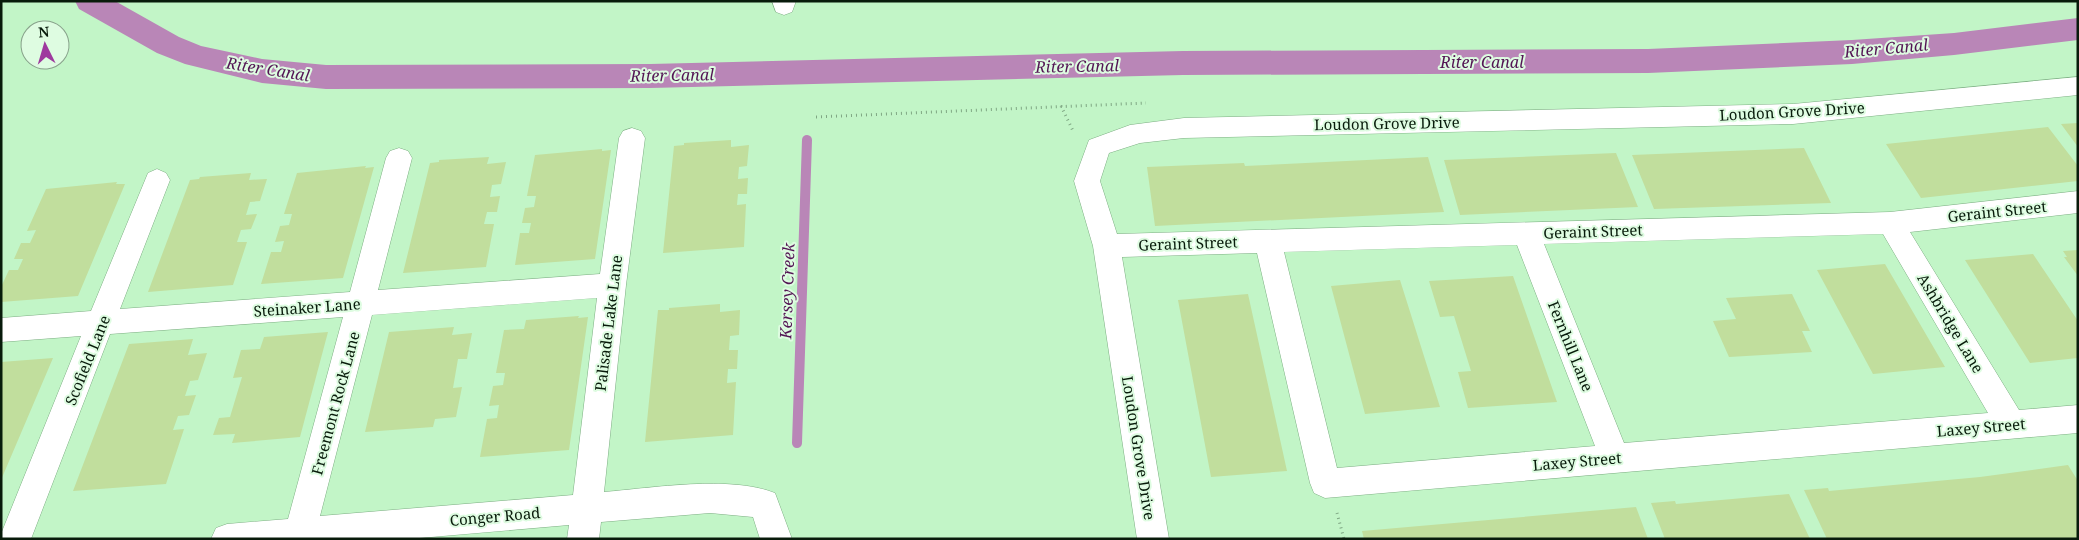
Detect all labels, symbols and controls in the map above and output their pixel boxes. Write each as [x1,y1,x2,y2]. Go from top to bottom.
north arrow [20,20,70,70]
text: N [37,22,50,41]
water label: Riter Canal [1842,33,1929,63]
water label: Riter Canal [224,51,311,86]
water label: Riter Canal [1439,51,1524,73]
water label: Riter Canal [1034,54,1119,78]
water label: Riter Canal [629,63,714,87]
street label: Loudon Grove Drive [1719,97,1865,125]
street label: Loudon Grove Drive [1314,112,1460,134]
street label: Geraint Street [1947,196,2047,226]
street label: Geraint Street [1543,219,1643,243]
street label: Geraint Street [1138,231,1238,255]
water label: Kersey Creek [774,242,800,340]
street label: Palisade Lake Lane [590,254,626,392]
street label: Ashbridge Lane [1913,270,1989,376]
street label: Steinaker Lane [253,293,361,321]
street label: Fernhill Lane [1544,298,1598,394]
street label: Scofield Lane [60,312,114,408]
street label: Freemont Rock Lane [306,329,364,477]
street label: Loudon Grove Drive [1118,375,1160,521]
street label: Laxey Street [1936,413,2026,441]
street label: Laxey Street [1532,447,1622,475]
street label: Conger Road [449,502,541,530]

